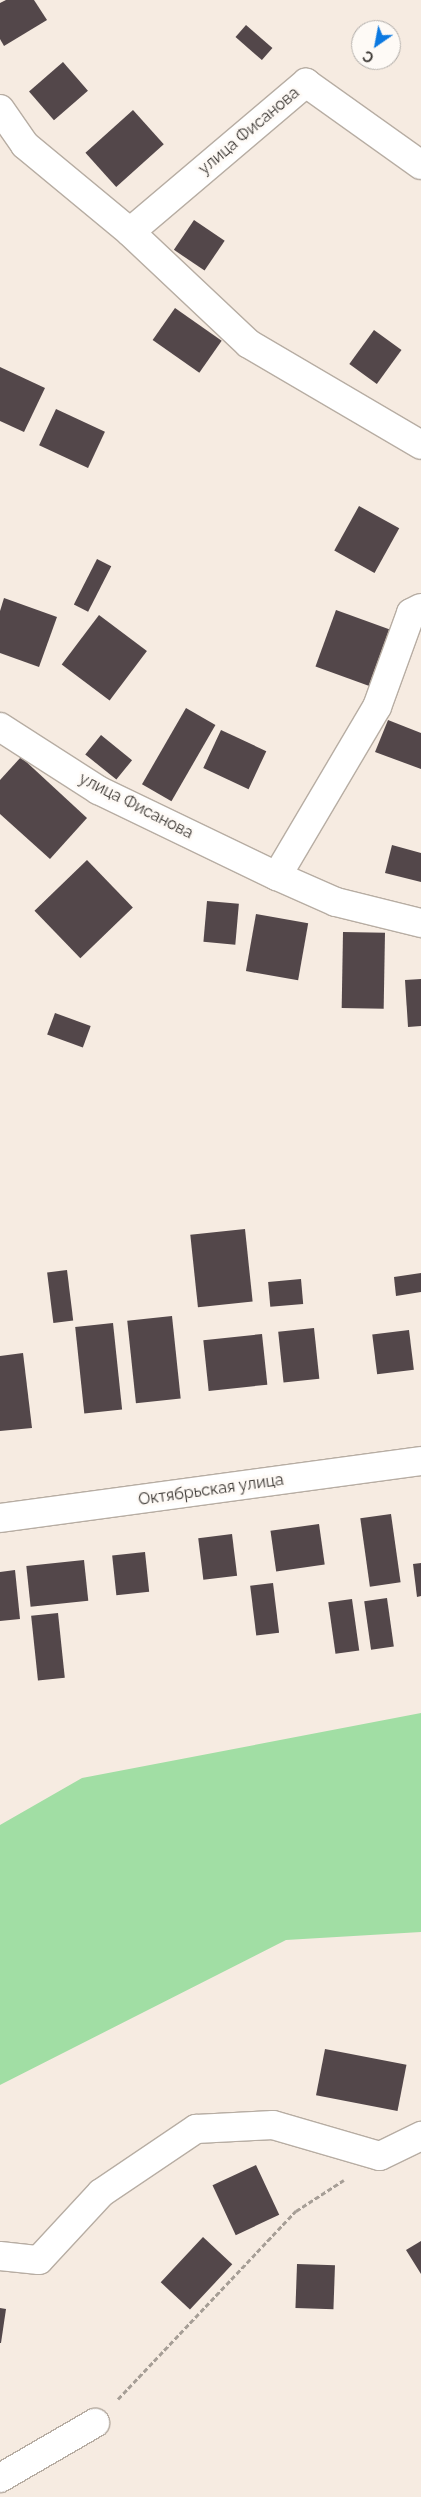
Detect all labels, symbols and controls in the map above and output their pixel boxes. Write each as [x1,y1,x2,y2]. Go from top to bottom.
north arrow [351,20,401,70]
text: С [360,47,377,66]
street label: улица Фисанова [195,83,303,179]
street label: улица Фисанова [76,769,196,843]
street label: Октябрьская улица [137,1470,285,1510]

